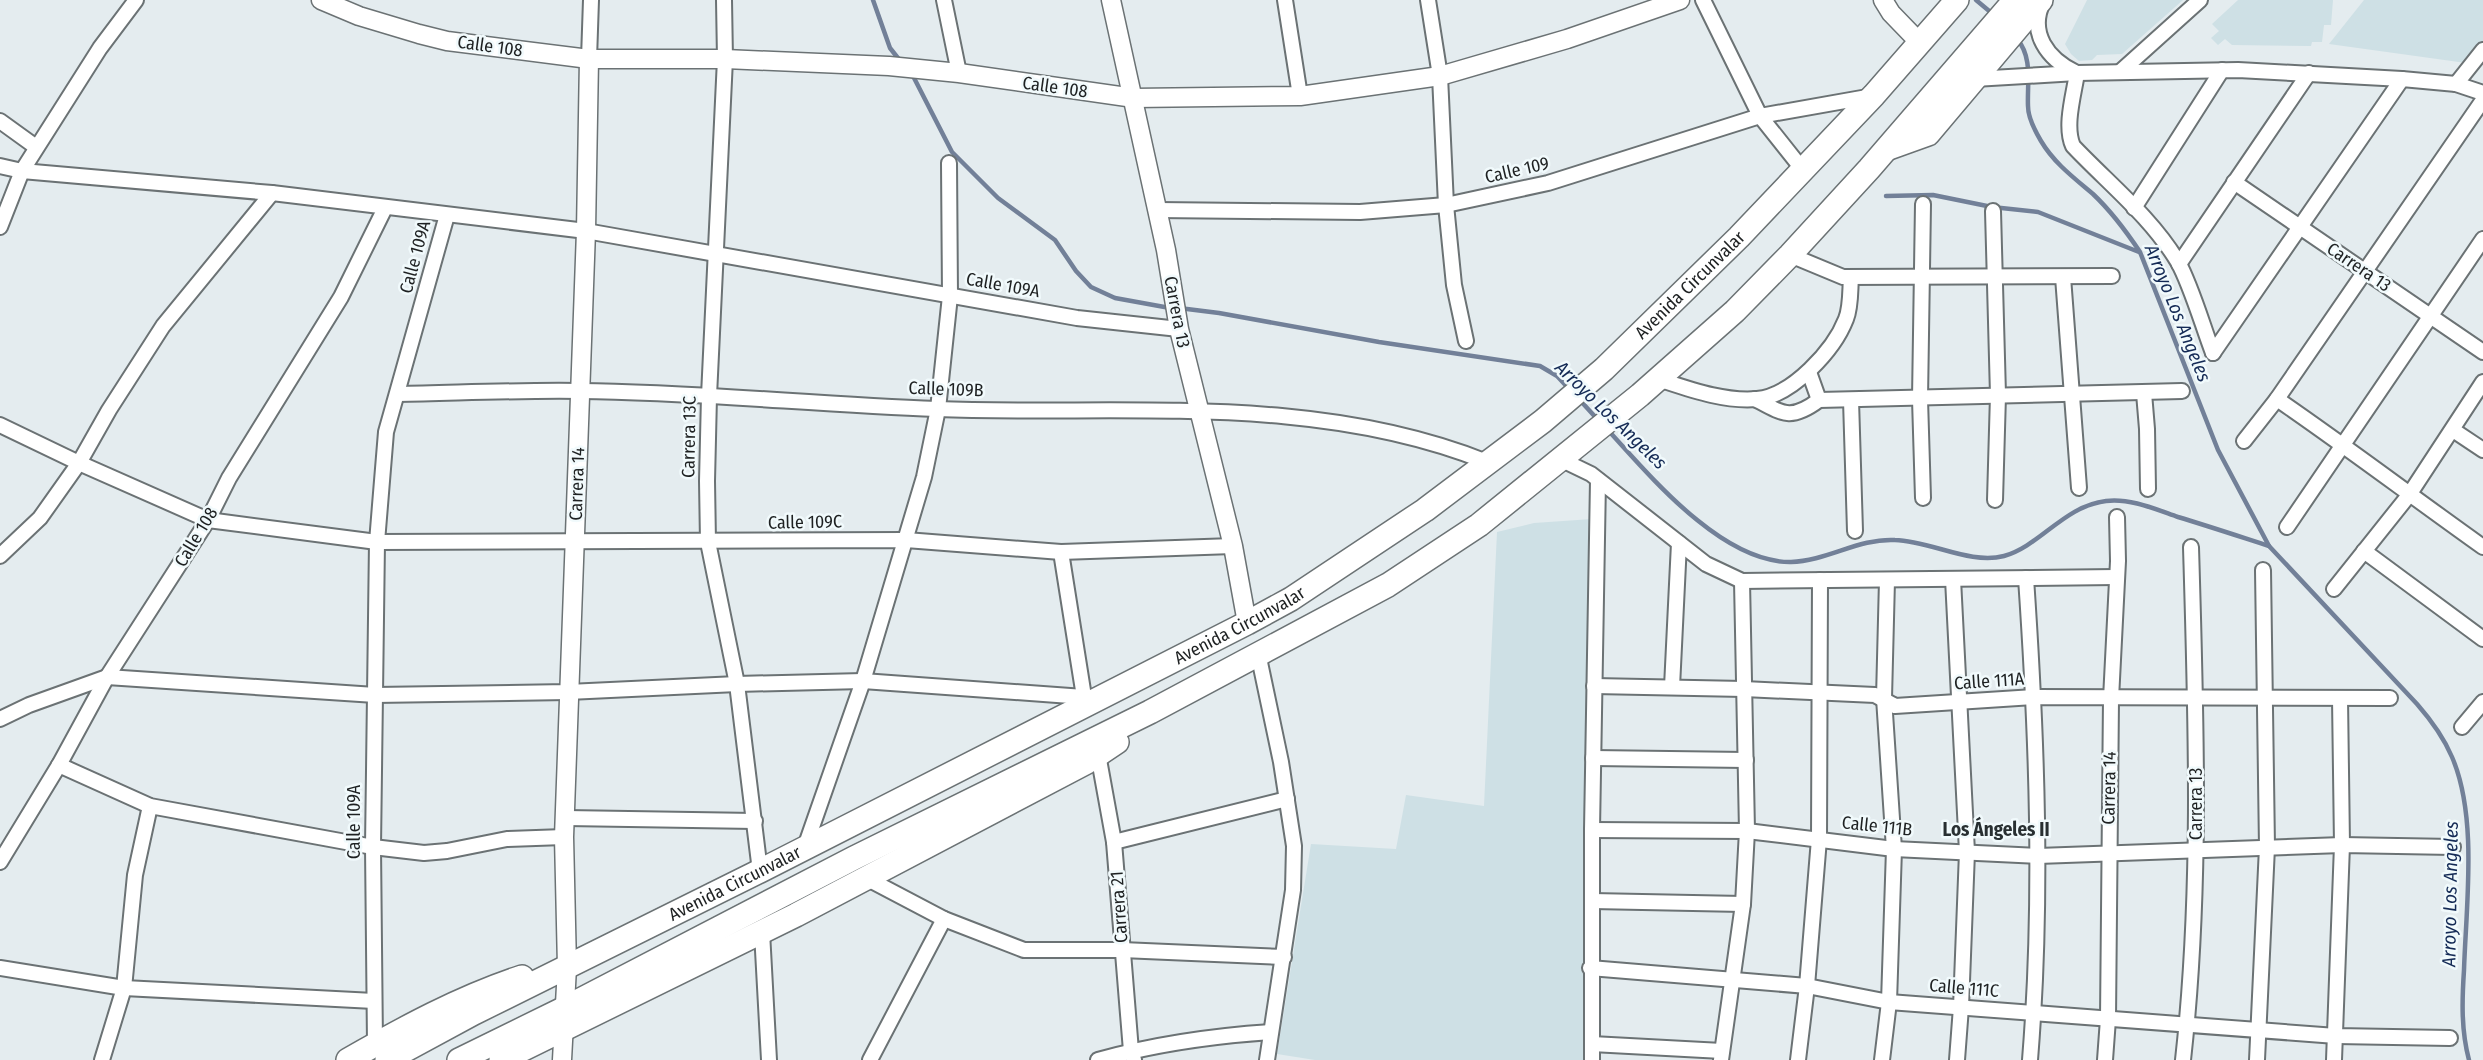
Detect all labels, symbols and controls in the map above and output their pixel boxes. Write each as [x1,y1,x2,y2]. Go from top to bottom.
street label: Calle 108 [456,31,524,61]
street label: Calle 108 [1021,72,1089,102]
street label: Calle 109 [1483,152,1551,188]
street label: Calle 109A [395,218,435,296]
street label: Avenida Circunvalar [1630,226,1750,343]
street label: Carrera 13 [2323,238,2395,296]
water label: Arroyo Los Angeles [2140,240,2216,385]
street label: Calle 109A [964,268,1042,302]
street label: Carrera 13 [1159,274,1195,350]
water label: Arroyo Los Angeles [1550,355,1672,474]
street label: Calle 109B [908,377,984,401]
street label: Carrera 13C [677,396,701,478]
street label: Carrera 14 [565,447,589,521]
street label: Calle 108 [170,503,222,571]
street label: Calle 109C [768,510,842,534]
street label: Avenida Circunvalar [1170,581,1310,669]
street label: Calle 111A [1953,668,2025,694]
street label: Carrera 14 [2097,751,2121,825]
street label: Carrera 13 [2185,768,2207,840]
street label: Calle 109A [343,784,365,859]
street label: Calle 111B [1841,811,1913,841]
district label: Los Ángeles II [1942,816,2050,841]
water label: Arroyo Los Angeles [2437,821,2463,968]
street label: Avenida Circunvalar [665,841,805,926]
street label: Carrera 21 [1106,870,1132,944]
street label: Calle 111C [1928,974,2000,1002]

